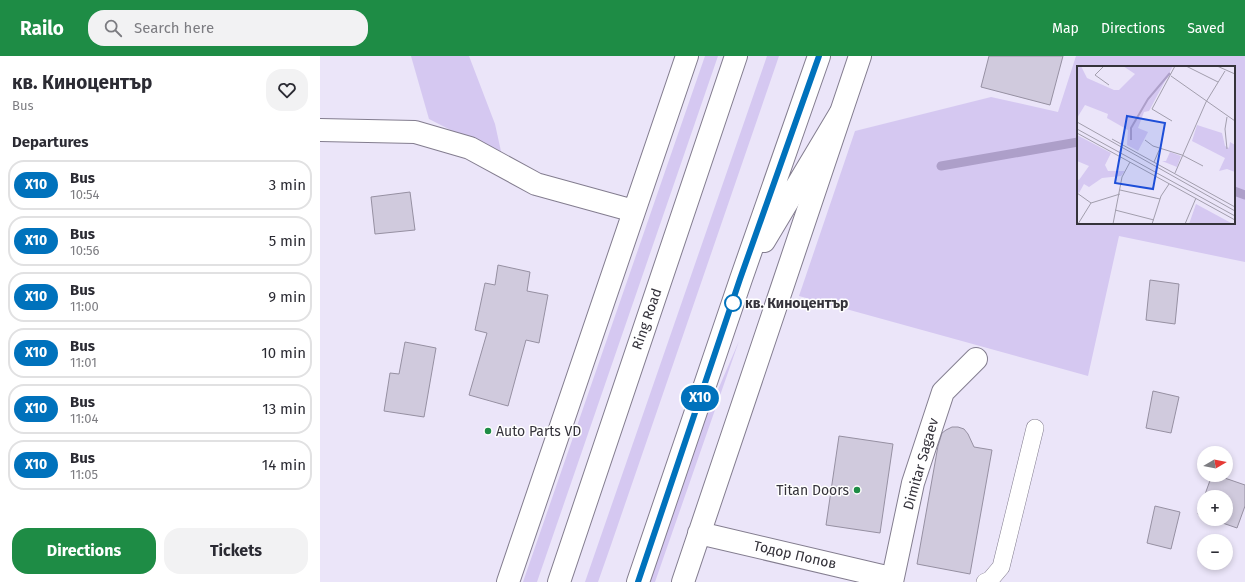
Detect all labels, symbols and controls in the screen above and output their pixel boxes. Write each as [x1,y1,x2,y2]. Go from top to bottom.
search box [88,10,368,46]
text: Railo [20,17,64,40]
icon: search [102,17,124,39]
text: Search here [134,19,214,37]
text: Map [1052,20,1079,37]
text: Directions [1101,20,1165,37]
text: Saved [1187,20,1225,37]
inset map [1077,66,1235,224]
button: heart [266,69,308,111]
text: кв. Киноцентър [12,71,152,94]
text: Bus [12,98,34,113]
text: Departures [12,133,89,151]
text: Bus [70,169,95,187]
text: Х10 [25,176,47,193]
text: 3 min [269,176,306,194]
text: 10:54 [70,187,99,202]
text: Bus [70,225,95,243]
text: Х10 [25,232,47,249]
text: 5 min [269,232,306,250]
text: 10:56 [70,243,100,258]
text: Bus [70,281,95,299]
street label: Ring Road [629,286,665,352]
text: Х10 [25,288,47,305]
text: 9 min [268,288,306,306]
marker: кв. Киноцентър [724,294,742,312]
place label: кв. Киноцентър [745,295,848,312]
text: 11:00 [70,299,99,314]
text: Bus [70,337,95,355]
text: Х10 [25,344,47,361]
text: 10 min [261,344,306,362]
text: 11:01 [70,355,97,370]
line badge: Х10 [677,385,723,411]
text: Х10 [689,389,711,406]
text: Bus [70,393,95,411]
text: Х10 [25,400,47,417]
text: 13 min [262,400,306,418]
text: 11:04 [70,411,98,426]
street label: Dimitar Sagaev [900,416,942,512]
place label: Auto Parts VD [496,423,581,440]
marker: Auto Parts VD [483,426,493,436]
north arrow [1197,446,1233,482]
map controls [1197,446,1233,570]
text: Bus [70,449,95,467]
text: Х10 [25,456,47,473]
text: 14 min [262,456,306,474]
text: 11:05 [70,467,98,482]
place label: Titan Doors [776,482,849,499]
marker: Titan Doors [852,485,862,495]
button: + [1197,490,1233,526]
button: Directions [12,528,156,574]
button: Tickets [164,528,308,574]
button: − [1197,534,1233,570]
street label: Тодор Попов [752,537,838,573]

